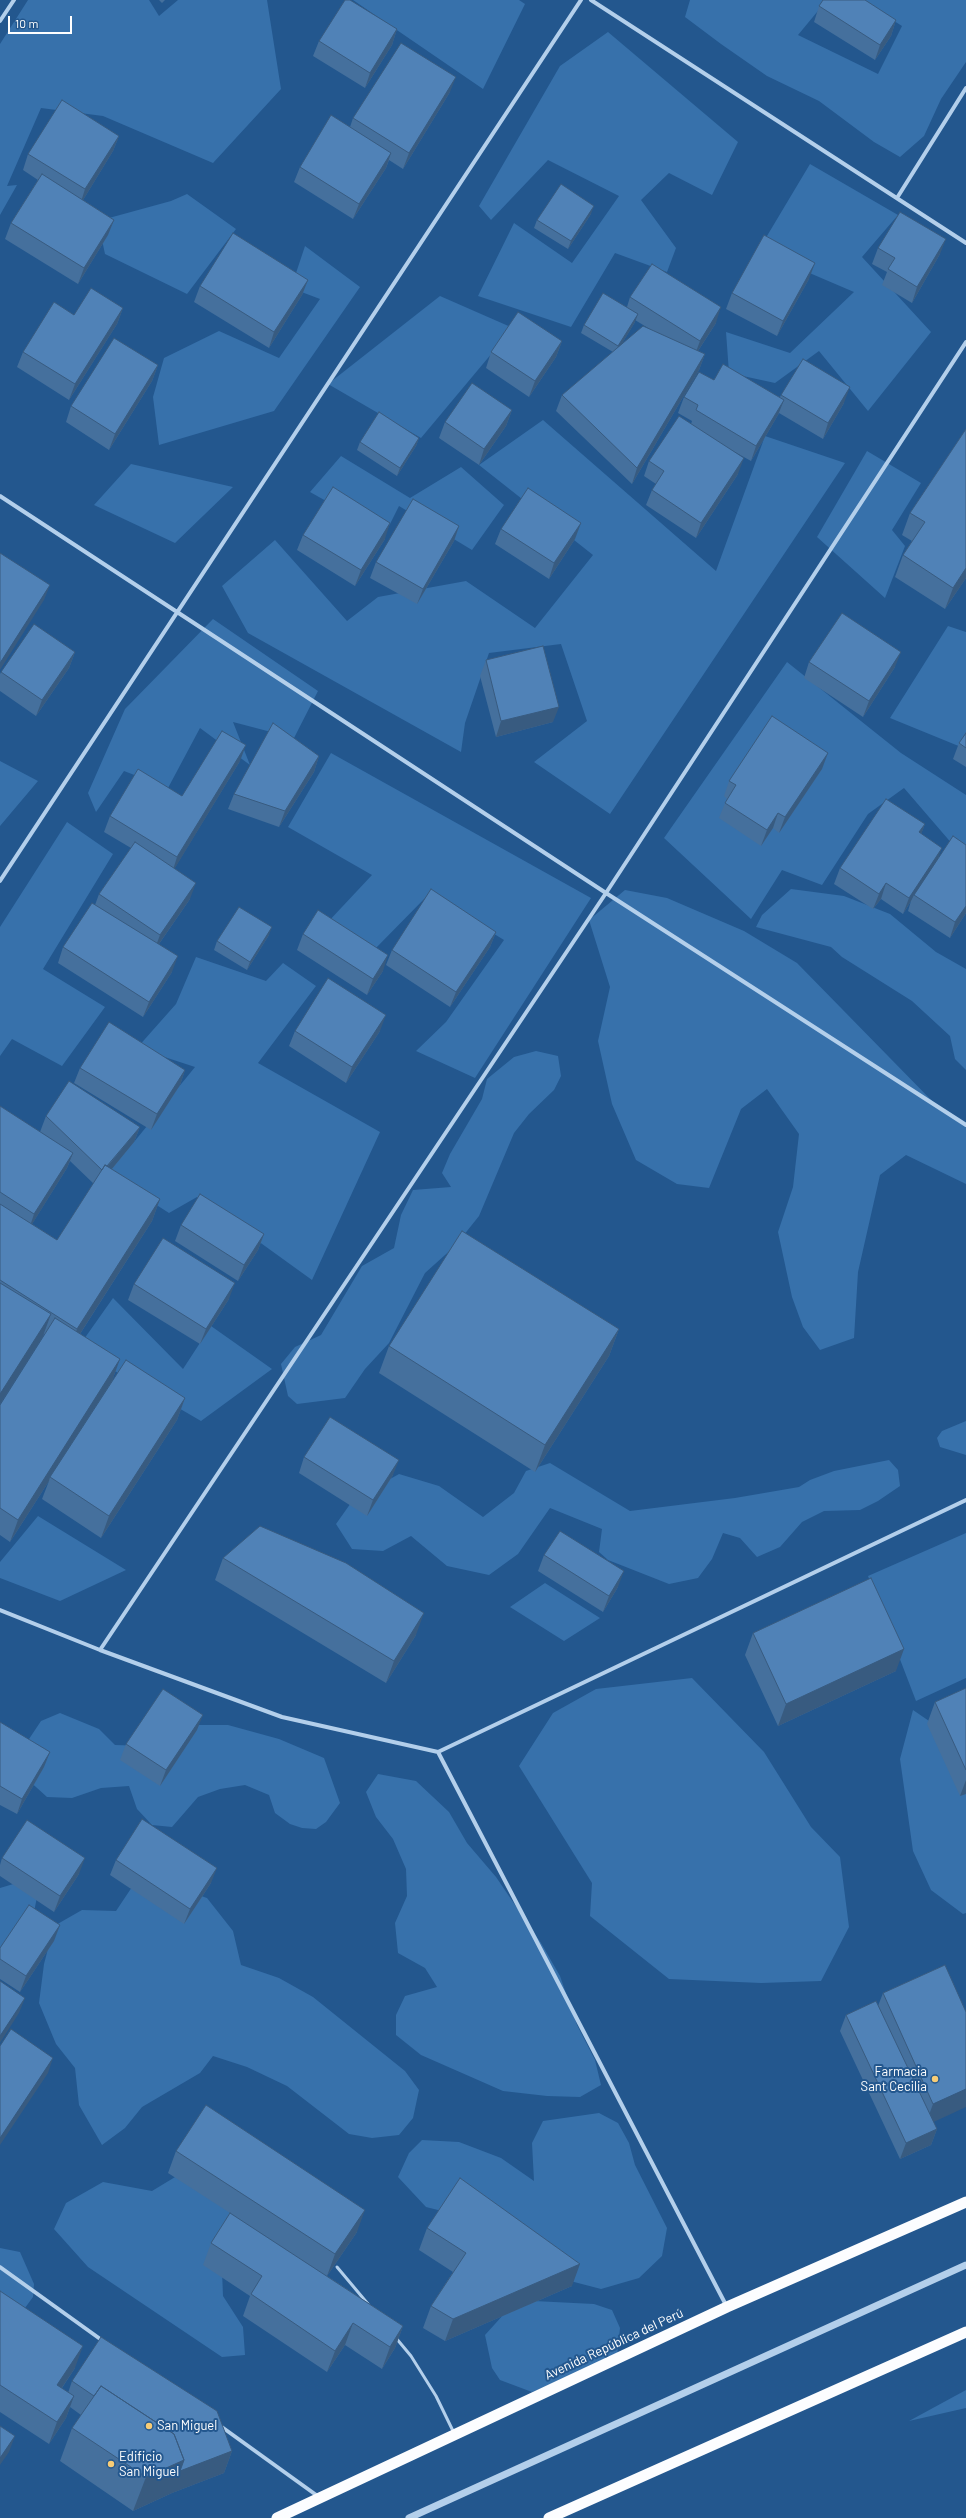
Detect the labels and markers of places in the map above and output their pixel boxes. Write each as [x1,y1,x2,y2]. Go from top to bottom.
place label: Farmacia Sant Cecilia [861,2064,927,2095]
marker: Farmacia Sant Cecilia [930,2074,940,2084]
place label: San Miguel [157,2418,217,2434]
marker: San Miguel [144,2421,154,2431]
place label: Edificio San Miguel [119,2449,179,2480]
marker: Edificio San Miguel [106,2459,116,2469]

